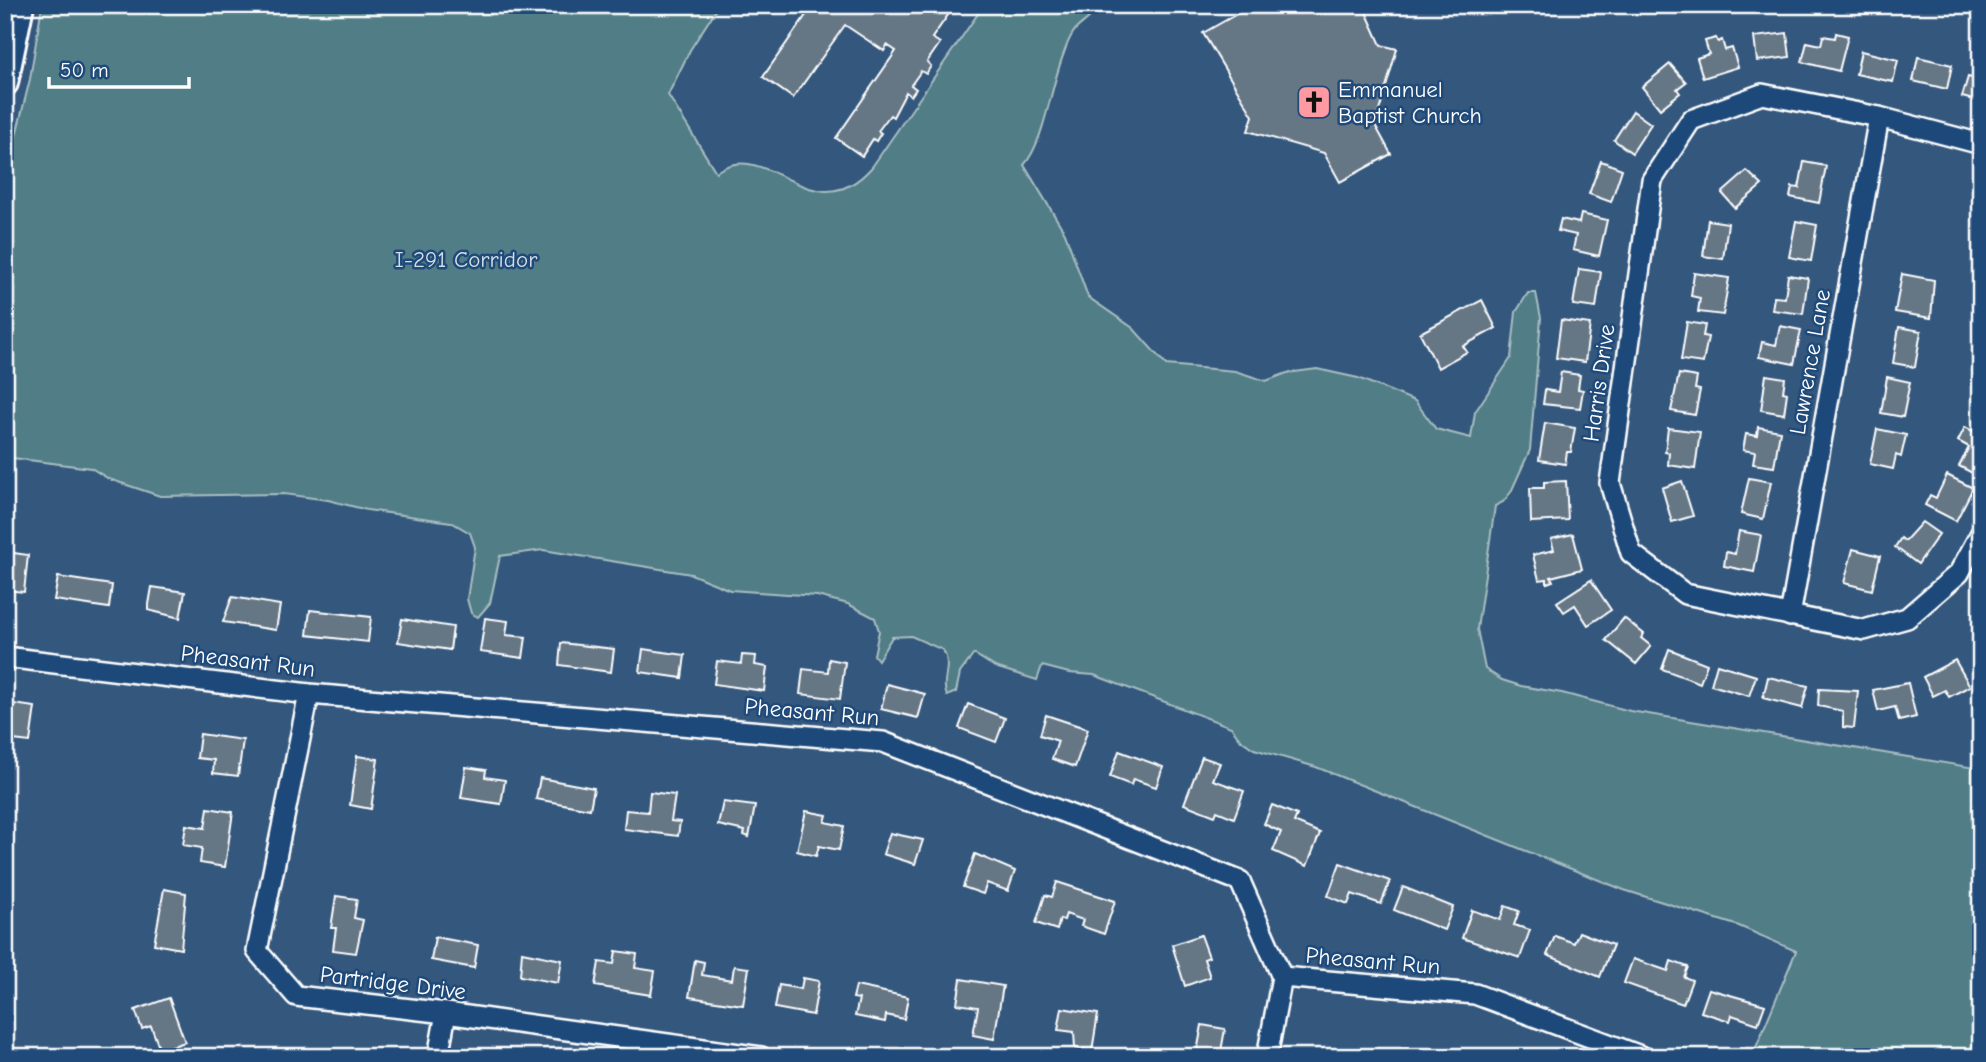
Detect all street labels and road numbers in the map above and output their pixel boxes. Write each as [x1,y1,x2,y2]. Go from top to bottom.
street label: Lawrence Lane [1784,287,1836,437]
street label: Harris Drive [1577,322,1621,444]
street label: Pheasant Run [179,639,317,683]
street label: Pheasant Run [744,693,880,731]
street label: Pheasant Run [1305,942,1441,980]
street label: Partridge Drive [318,961,468,1005]

